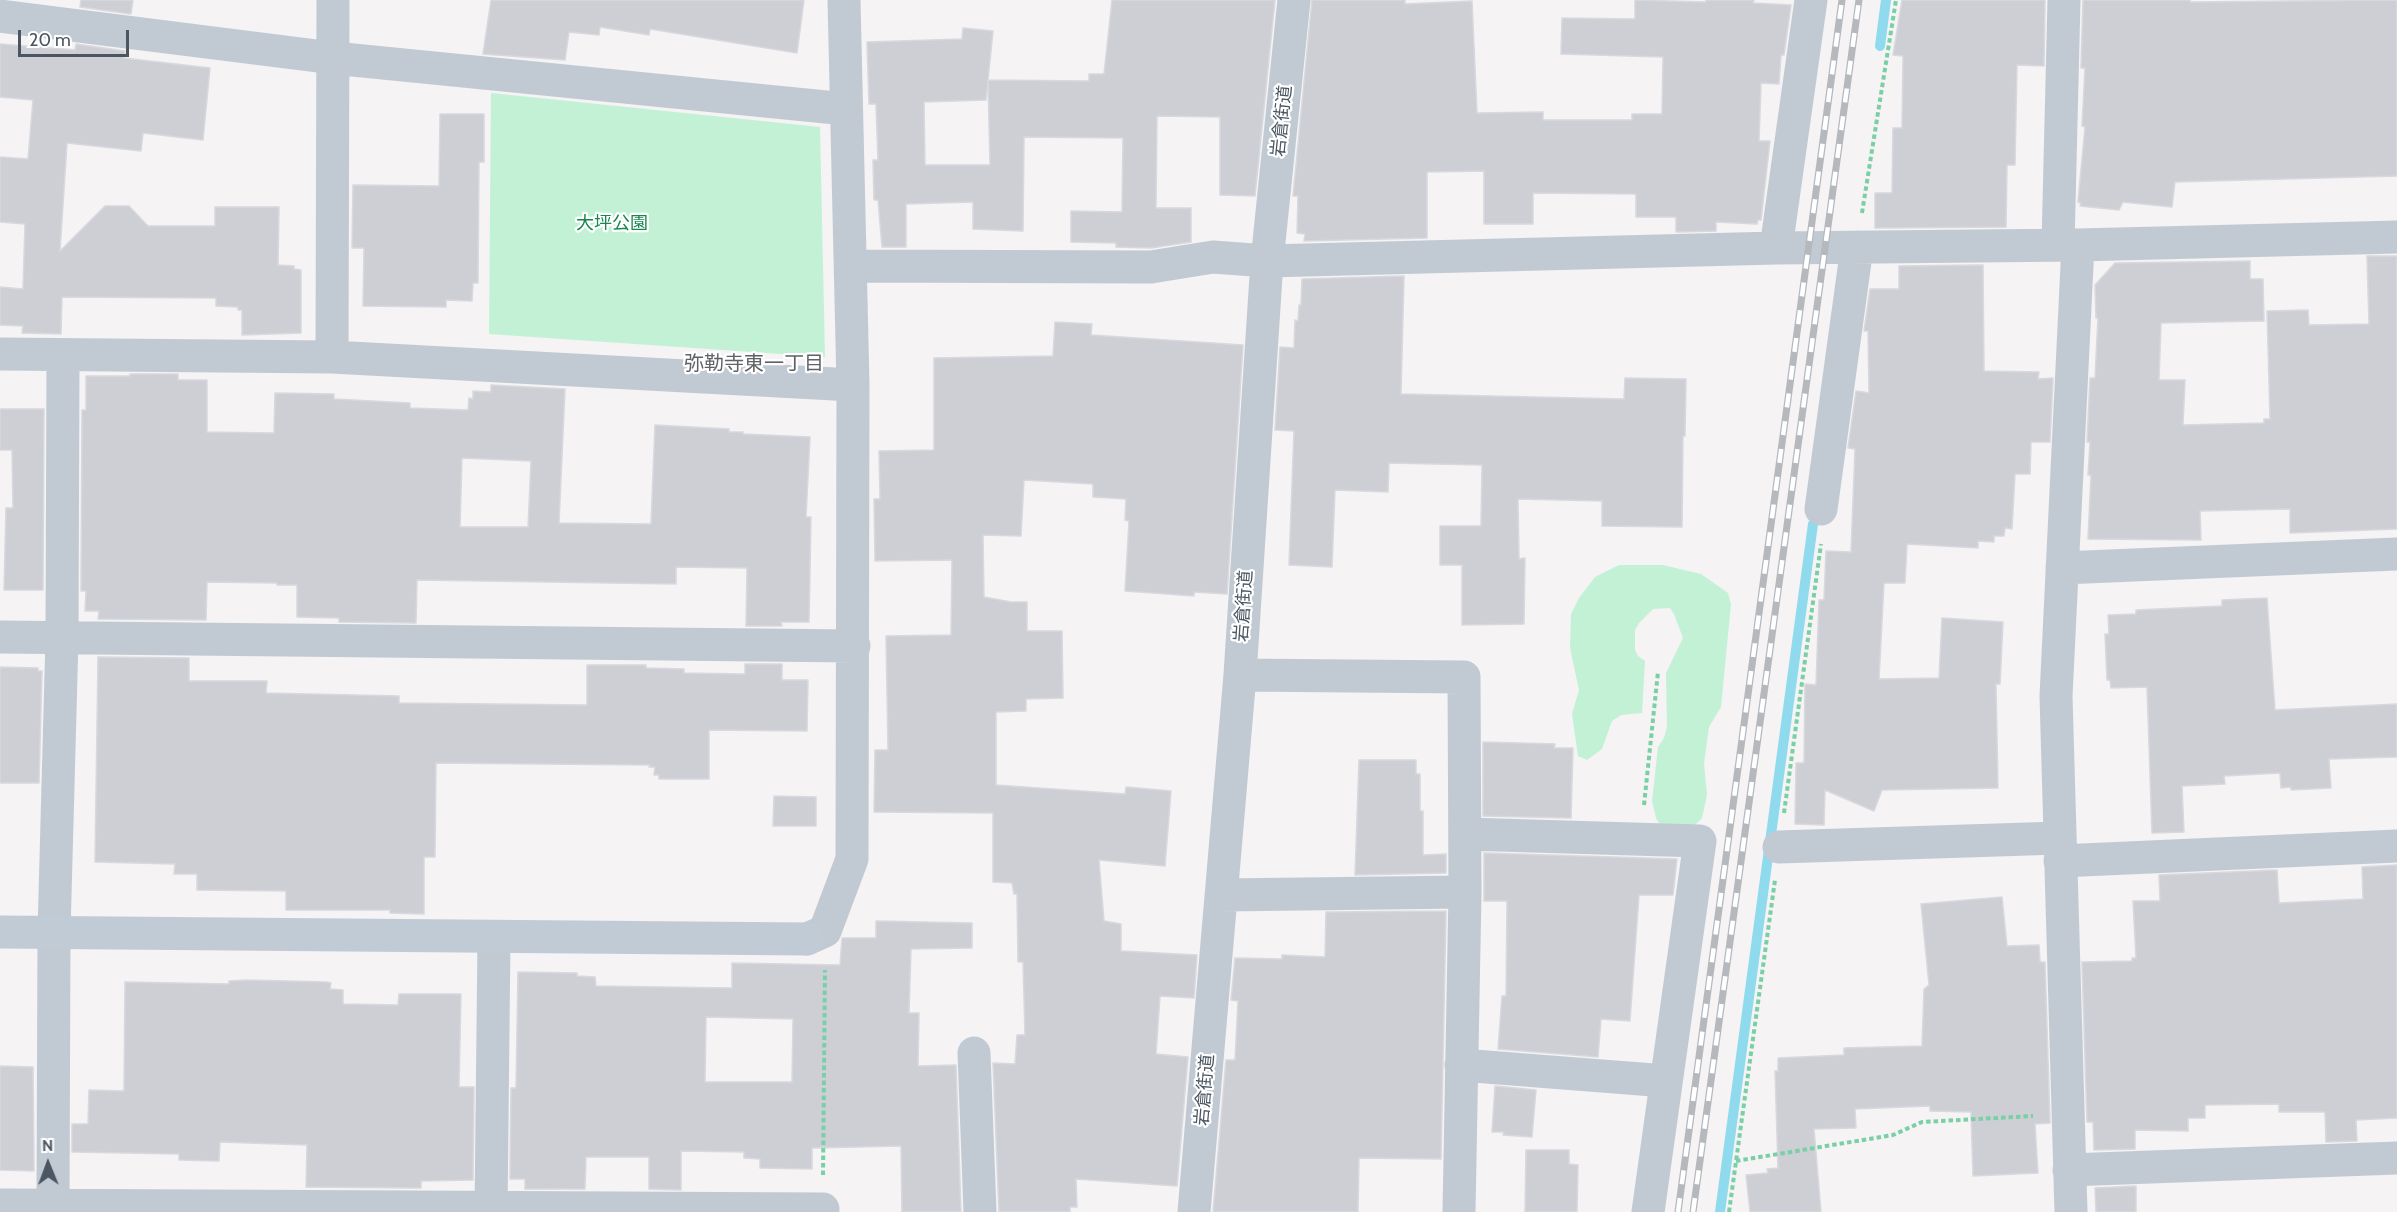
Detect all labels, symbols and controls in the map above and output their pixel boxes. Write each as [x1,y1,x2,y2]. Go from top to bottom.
scale bar [21,18,132,56]
text: 20 m [29,29,71,51]
street label: 岩倉街道 [1267,84,1297,158]
park label: 大坪公園 [576,213,648,235]
district label: 弥勒寺東一丁目 [684,352,824,376]
street label: 岩倉街道 [1231,569,1257,643]
street label: 岩倉街道 [1191,1053,1219,1127]
north arrow [18,1134,78,1194]
text: N [42,1136,53,1155]

